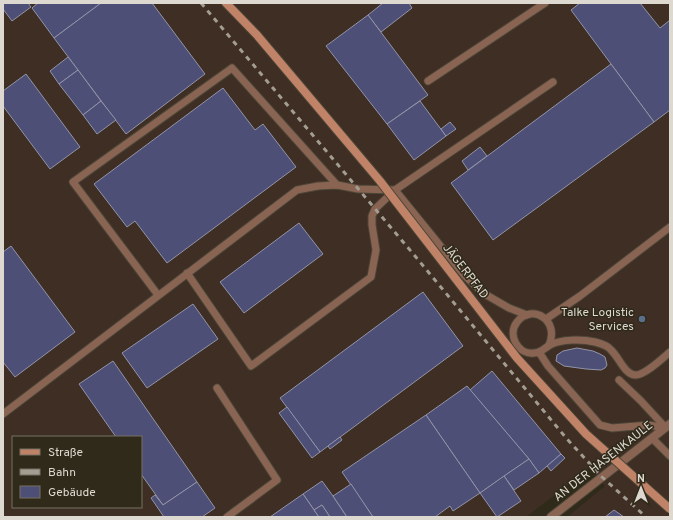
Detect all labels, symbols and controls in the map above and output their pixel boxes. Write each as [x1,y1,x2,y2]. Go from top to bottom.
street label: JÄGERPFAD [439,241,492,302]
place label: Talke Logistic Services [561,305,634,335]
marker: Talke Logistic Services [637,314,647,324]
street label: AN DER HASENKAULE [551,418,655,504]
legend [12,436,142,508]
text: Straße [48,445,83,461]
text: Bahn [48,465,76,481]
north arrow [621,468,661,508]
text: Gebäude [48,485,96,501]

